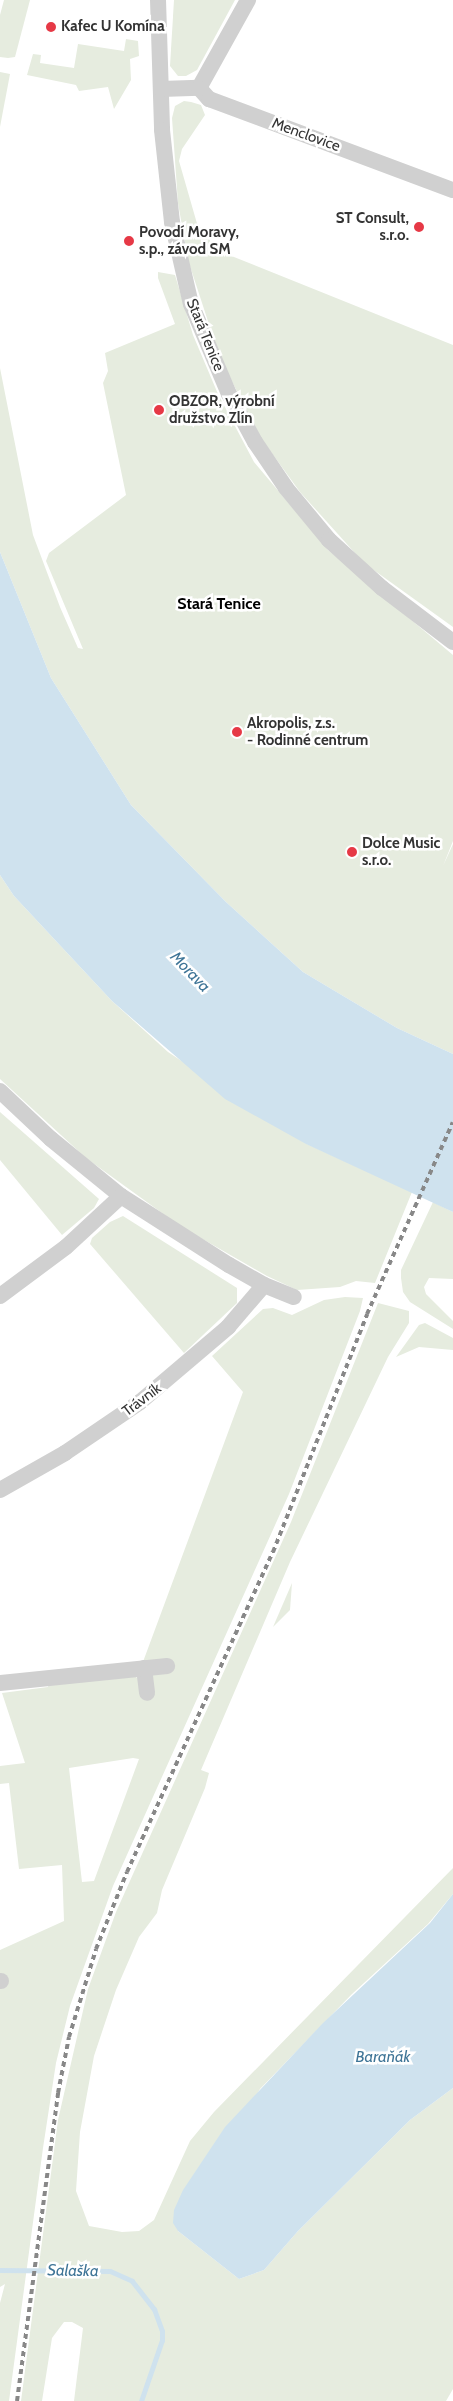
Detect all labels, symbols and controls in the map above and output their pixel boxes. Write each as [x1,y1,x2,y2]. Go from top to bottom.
place label: Kafec U Komína [61,18,165,36]
marker: Kafec U Komína [45,21,57,33]
street label: Menclovice [269,114,343,156]
place label: ST Consult, s.r.o. [336,209,409,244]
marker: ST Consult, s.r.o. [413,221,425,233]
place label: Povodí Moravy, s.p., závod SM [139,223,239,258]
marker: Povodí Moravy, s.p., závod SM [123,235,135,247]
street label: Stará Tenice [182,296,228,374]
place label: OBZOR, výrobní družstvo Zlín [169,392,275,427]
marker: OBZOR, výrobní družstvo Zlín [153,404,165,416]
district label: Stará Tenice [177,594,261,614]
place label: Akropolis, z.s. - Rodinné centrum [247,714,368,749]
marker: Akropolis, z.s. - Rodinné centrum [231,726,243,738]
place label: Dolce Music s.r.o. [362,834,440,869]
marker: Dolce Music s.r.o. [346,846,358,858]
water label: Morava [166,948,214,996]
street label: Trávník [119,1380,165,1420]
water label: Baraňák [356,2047,410,2067]
water label: Salaška [47,2261,99,2281]

